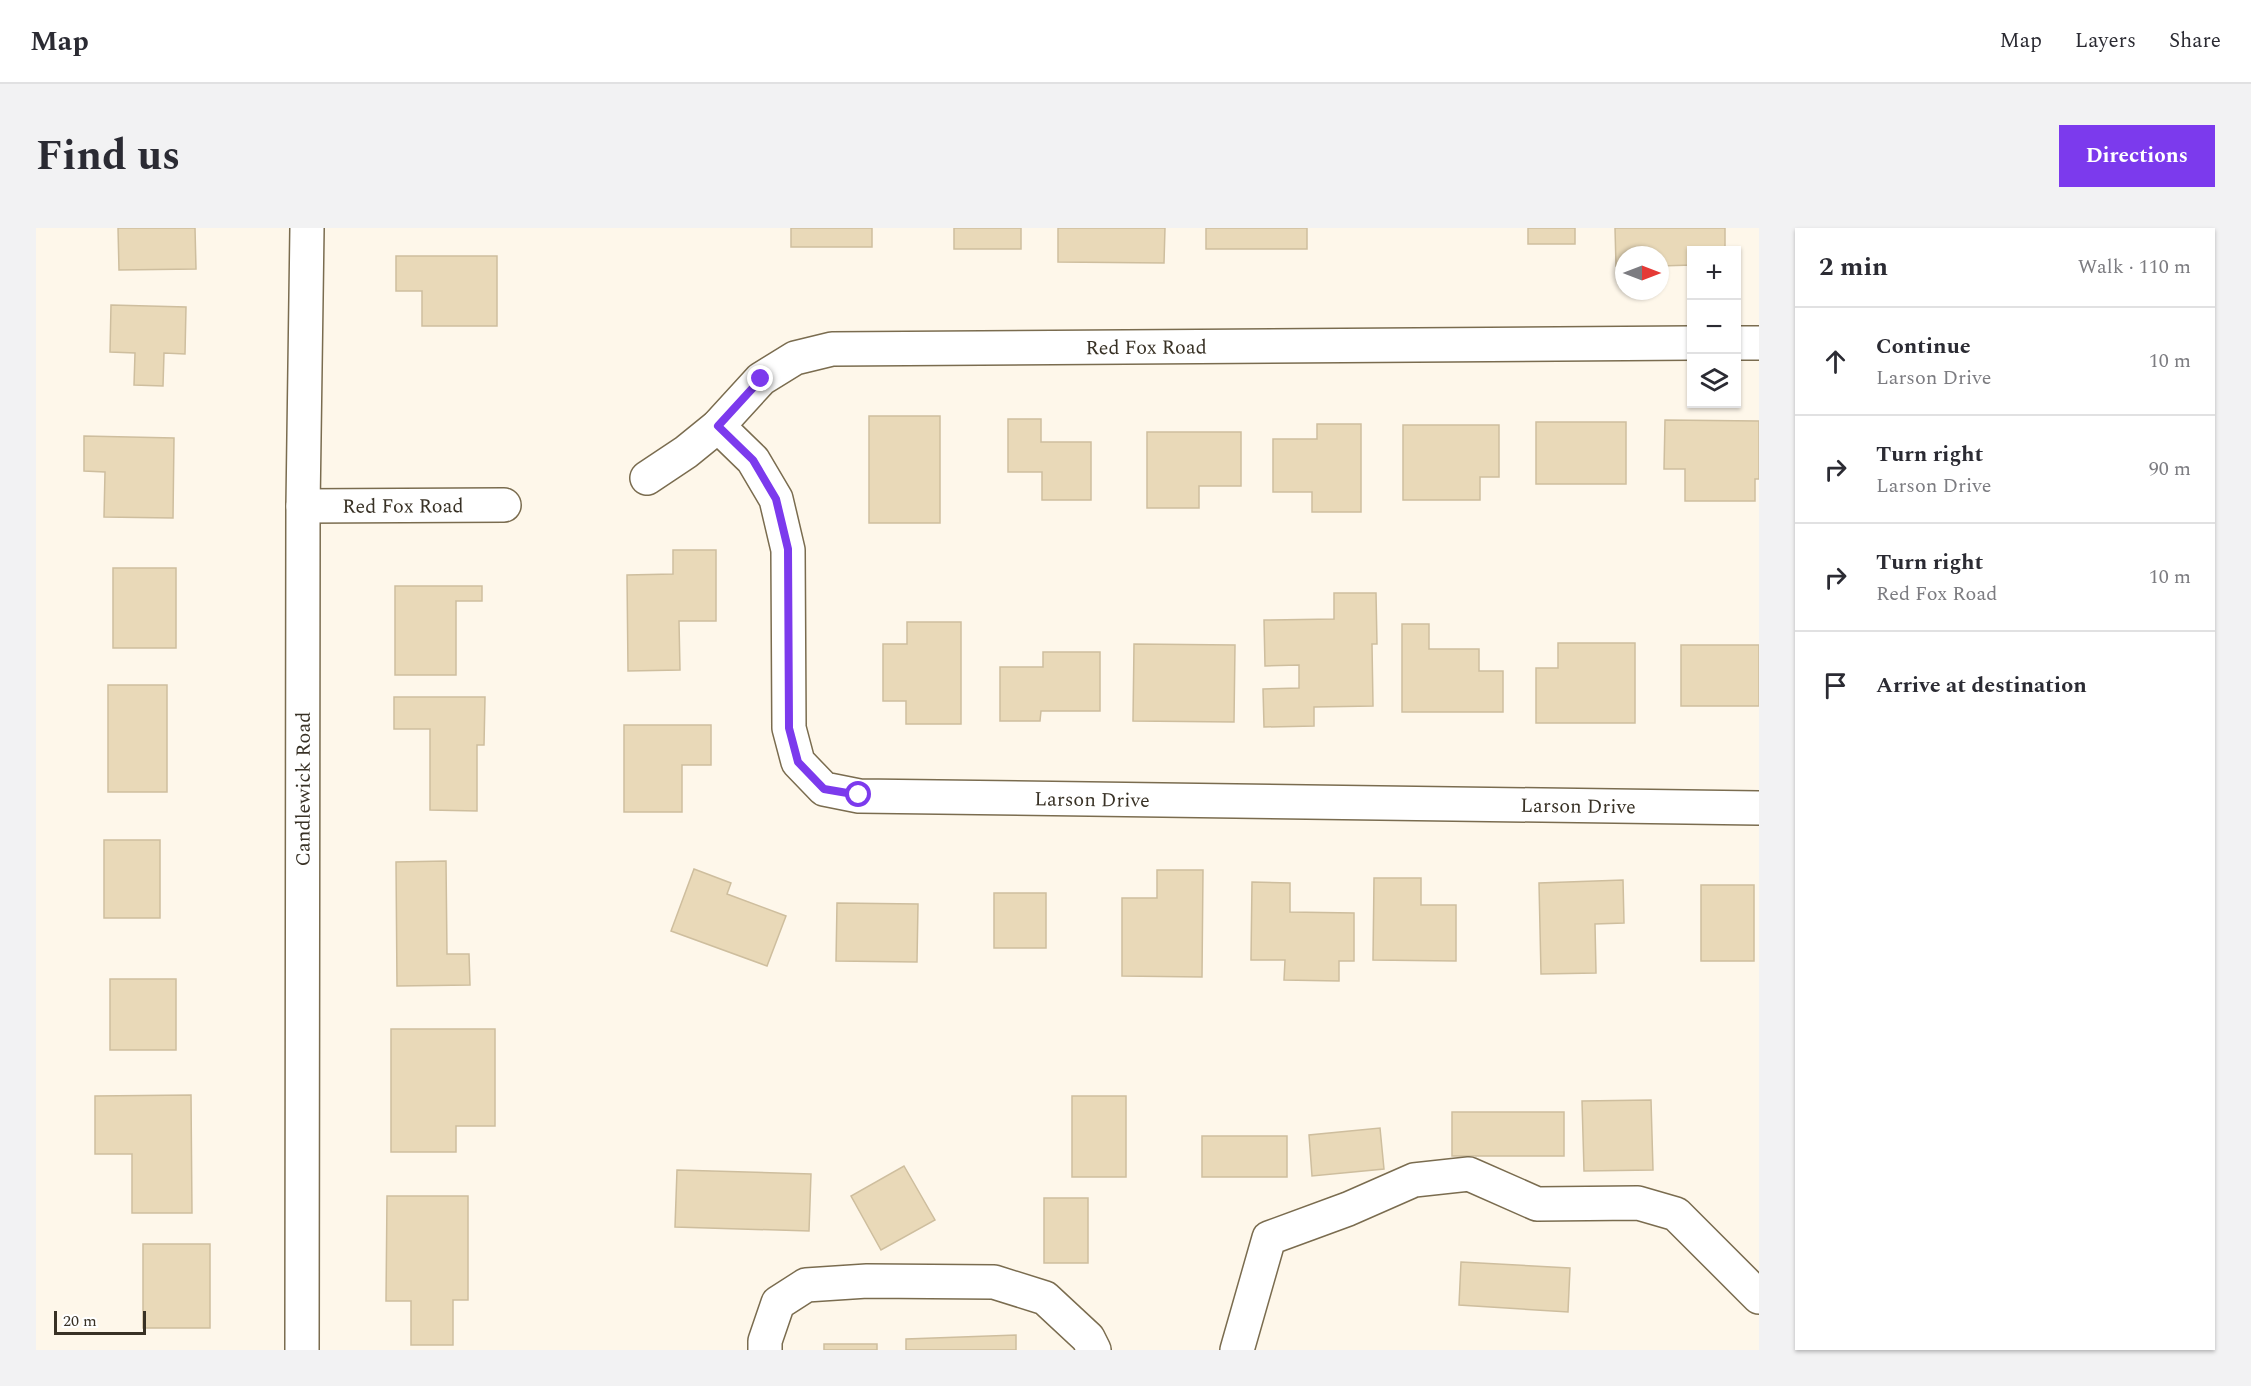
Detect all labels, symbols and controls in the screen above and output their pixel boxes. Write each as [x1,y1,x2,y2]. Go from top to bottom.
text: Map [30,20,89,63]
text: Map [2000,25,2042,57]
text: Layers [2075,25,2136,57]
text: Share [2169,25,2221,57]
text: Find us [36,125,180,188]
button: Directions [2059,125,2215,187]
north arrow [1615,246,1669,300]
map controls [1687,246,1741,408]
button: + [1687,246,1741,300]
text: 2 min [1819,247,1888,287]
text: Walk · 110 m [2078,252,2191,282]
button: − [1687,300,1741,354]
text: Continue [1876,330,1971,363]
street label: Red Fox Road [1085,332,1207,363]
icon: ahead [1819,345,1852,378]
text: 10 m [2149,346,2191,376]
button: layers [1687,354,1741,408]
text: Larson Drive [1876,363,1991,393]
route end [747,365,773,391]
text: Turn right [1876,438,1983,471]
icon: right [1819,453,1852,486]
text: 90 m [2149,454,2191,484]
text: Larson Drive [1876,471,1991,501]
street label: Red Fox Road [342,491,464,522]
text: Turn right [1876,546,1983,579]
icon: right [1819,561,1852,594]
text: 10 m [2149,562,2191,592]
text: Red Fox Road [1876,579,1997,609]
icon: arrive [1819,669,1852,702]
text: Arrive at destination [1876,669,2087,702]
street label: Candlewick Road [289,712,319,866]
route start [845,781,871,807]
street label: Larson Drive [1034,784,1150,816]
street label: Larson Drive [1520,791,1636,822]
scale bar [54,1308,146,1336]
text: 20 m [63,1309,97,1333]

